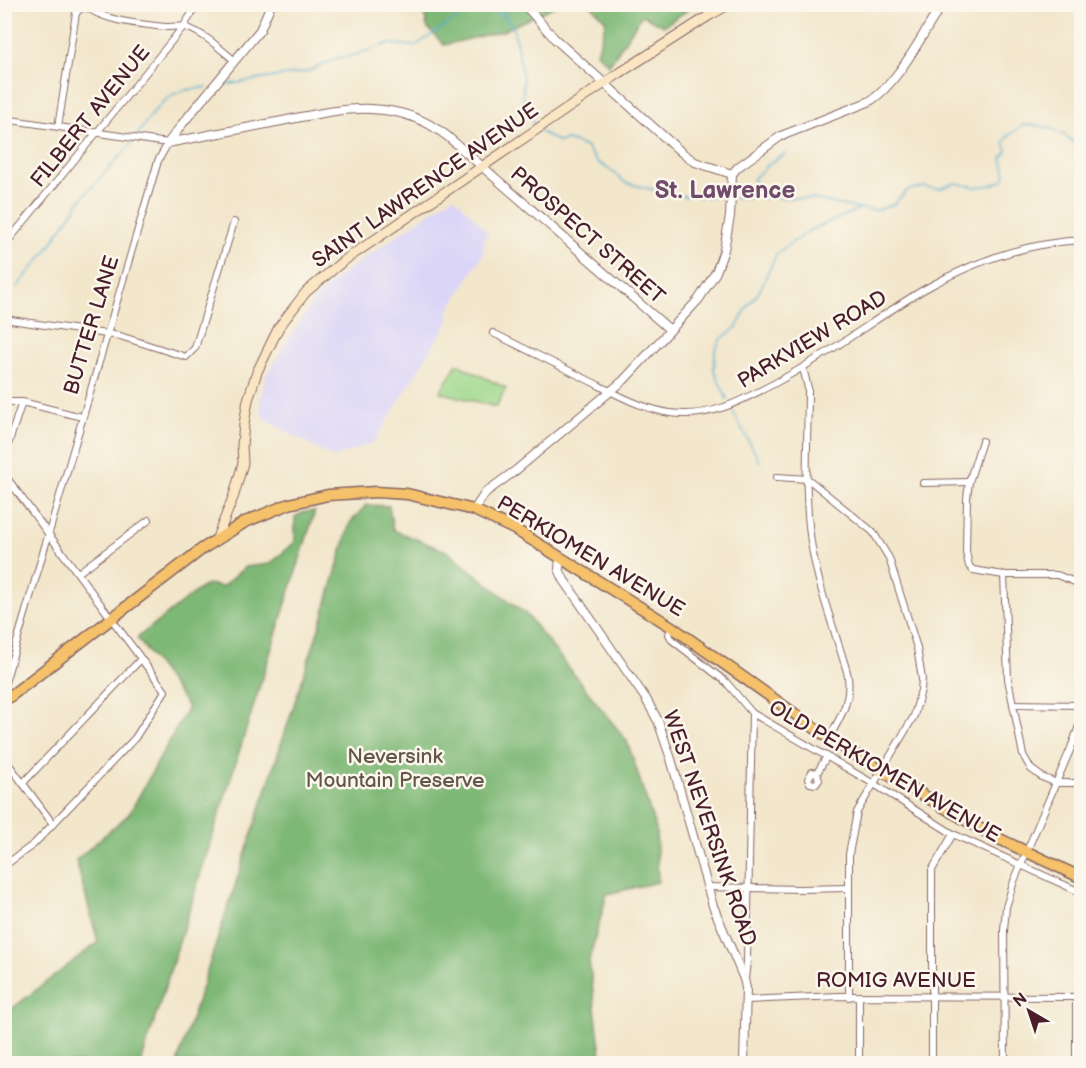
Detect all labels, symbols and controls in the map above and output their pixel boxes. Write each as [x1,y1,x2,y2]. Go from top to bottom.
street label: FILBERT AVENUE [25,40,155,192]
street label: SAINT LAWRENCE AVENUE [307,98,543,273]
street label: PROSPECT STREET [505,161,670,310]
district label: St. Lawrence [655,176,795,205]
street label: BUTTER LANE [58,253,124,398]
street label: PARKVIEW ROAD [733,285,891,394]
street label: PERKIOMEN AVENUE [492,491,689,622]
street label: OLD PERKIOMEN AVENUE [764,695,1005,848]
street label: WEST NEVERSINK ROAD [657,707,762,949]
park label: Neversink Mountain Preserve [305,744,485,793]
street label: ROMIG AVENUE [816,968,976,993]
north arrow [999,981,1059,1041]
text: N [1010,989,1031,1012]

